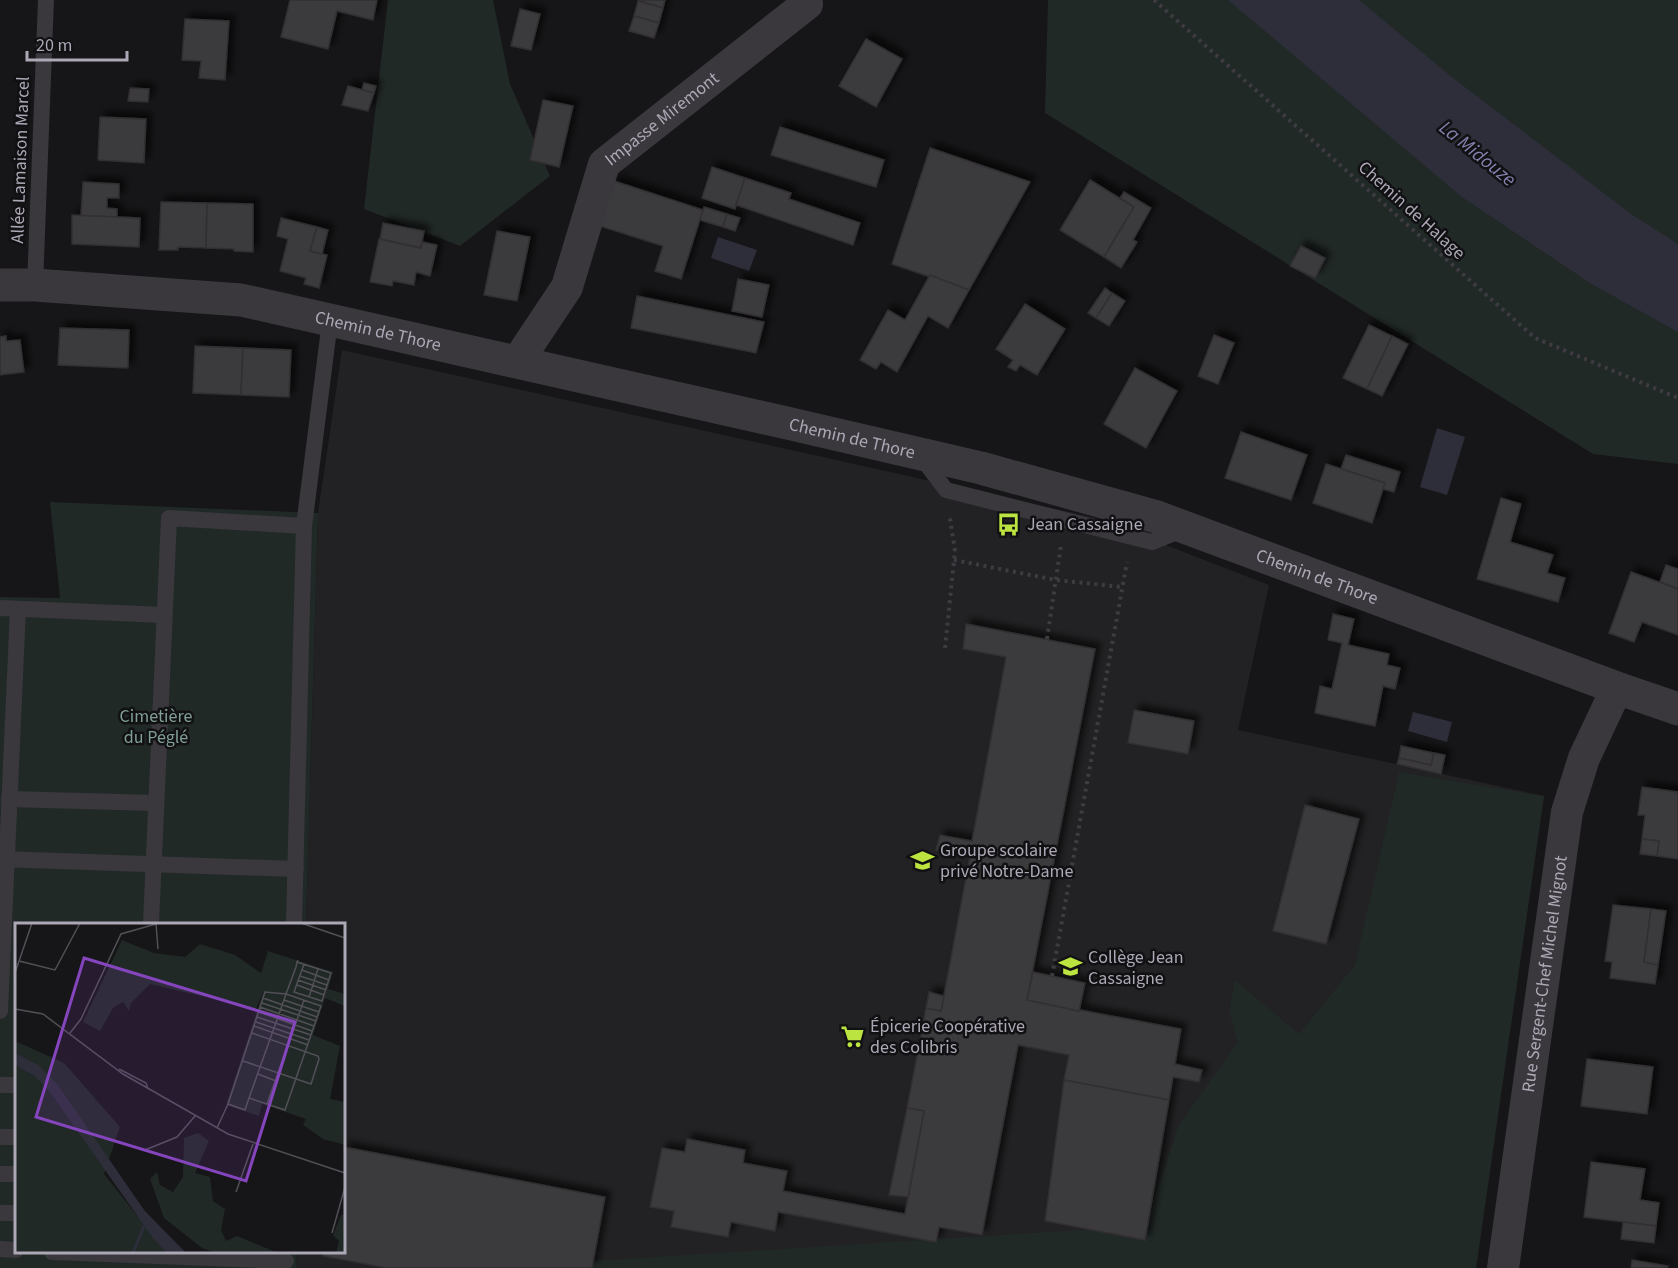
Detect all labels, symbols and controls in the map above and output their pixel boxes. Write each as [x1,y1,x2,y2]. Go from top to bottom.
scale bar [27,24,128,62]
text: 20 m [36,33,72,58]
street label: Impasse Miremont [600,66,724,172]
street label: Allée Lamaison Marcel [5,76,36,244]
water label: La Midouze [1433,114,1522,193]
street label: Chemin de Halage [1353,155,1471,265]
street label: Chemin de Thore [312,305,443,358]
street label: Chemin de Thore [786,412,917,465]
bus stop icon: Jean Cassaigne [996,511,1022,537]
place label: Jean Cassaigne [1027,512,1143,537]
street label: Chemin de Thore [1252,543,1382,611]
park label: Cimetière du Péglé [120,704,192,750]
place label: Groupe scolaire privé Notre-Dame [940,838,1074,884]
school or university icon: Groupe scolaire privé Notre-Dame [909,847,935,873]
street label: Rue Sergent-Chef Michel Mignot [1516,854,1574,1094]
inset map [15,923,345,1253]
place label: Collège Jean Cassaigne [1088,945,1184,991]
school or university icon: Collège Jean Cassaigne [1057,954,1083,980]
place label: Épicerie Coopérative des Colibris [870,1014,1025,1060]
supermarket icon: Épicerie Coopérative des Colibris [839,1023,865,1049]

